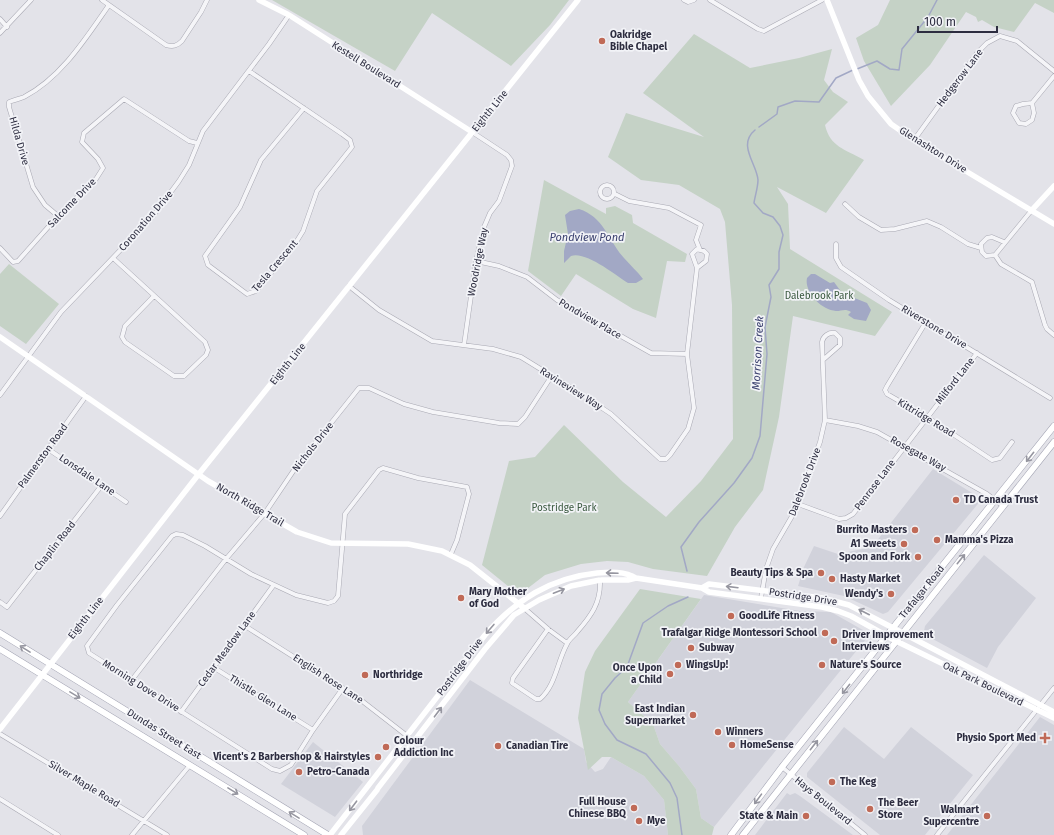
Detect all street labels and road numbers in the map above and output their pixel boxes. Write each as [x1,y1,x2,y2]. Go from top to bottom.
street label: Kestell Boulevard [329,39,403,91]
street label: Hedgerow Lane [934,47,986,109]
street label: Eighth Line [469,88,511,134]
street label: Hilda Drive [6,115,32,167]
street label: Glenashton Drive [897,124,969,176]
street label: Salcome Drive [45,176,99,230]
street label: Coronation Drive [116,188,176,254]
street label: Woodridge Way [465,227,491,297]
street label: Tesla Crescent [250,237,301,295]
street label: Pondview Place [557,296,623,342]
street label: Riverstone Drive [899,303,969,351]
street label: Eighth Line [267,341,309,387]
street label: Milford Lane [933,355,977,407]
street label: Ravineview Way [538,365,605,413]
street label: Kittridge Road [895,396,957,440]
street label: Nichols Drive [290,420,336,474]
street label: Palmerston Road [16,421,70,491]
street label: Rosegate Way [888,434,948,474]
street label: Dalebrook Drive [786,446,824,518]
street label: Lonsdale Lane [57,452,117,498]
street label: Penrose Lane [852,457,898,513]
street label: North Ridge Trail [214,481,286,529]
street label: Chaplin Road [32,519,78,573]
street label: Trafalgar Road [897,563,947,621]
street label: Postridge Drive [768,586,838,608]
street label: Eighth Line [66,594,106,642]
street label: Cedar Meadow Lane [196,609,258,689]
street label: Postridge Drive [434,636,486,698]
street label: English Rose Lane [291,652,365,706]
street label: Morning Dove Drive [100,657,182,715]
street label: Oak Park Boulevard [941,659,1025,709]
street label: Thistle Glen Lane [227,672,299,724]
street label: Dundas Street East [125,706,204,762]
street label: Silver Maple Road [46,758,122,810]
street label: Hays Boulevard [792,774,854,828]

